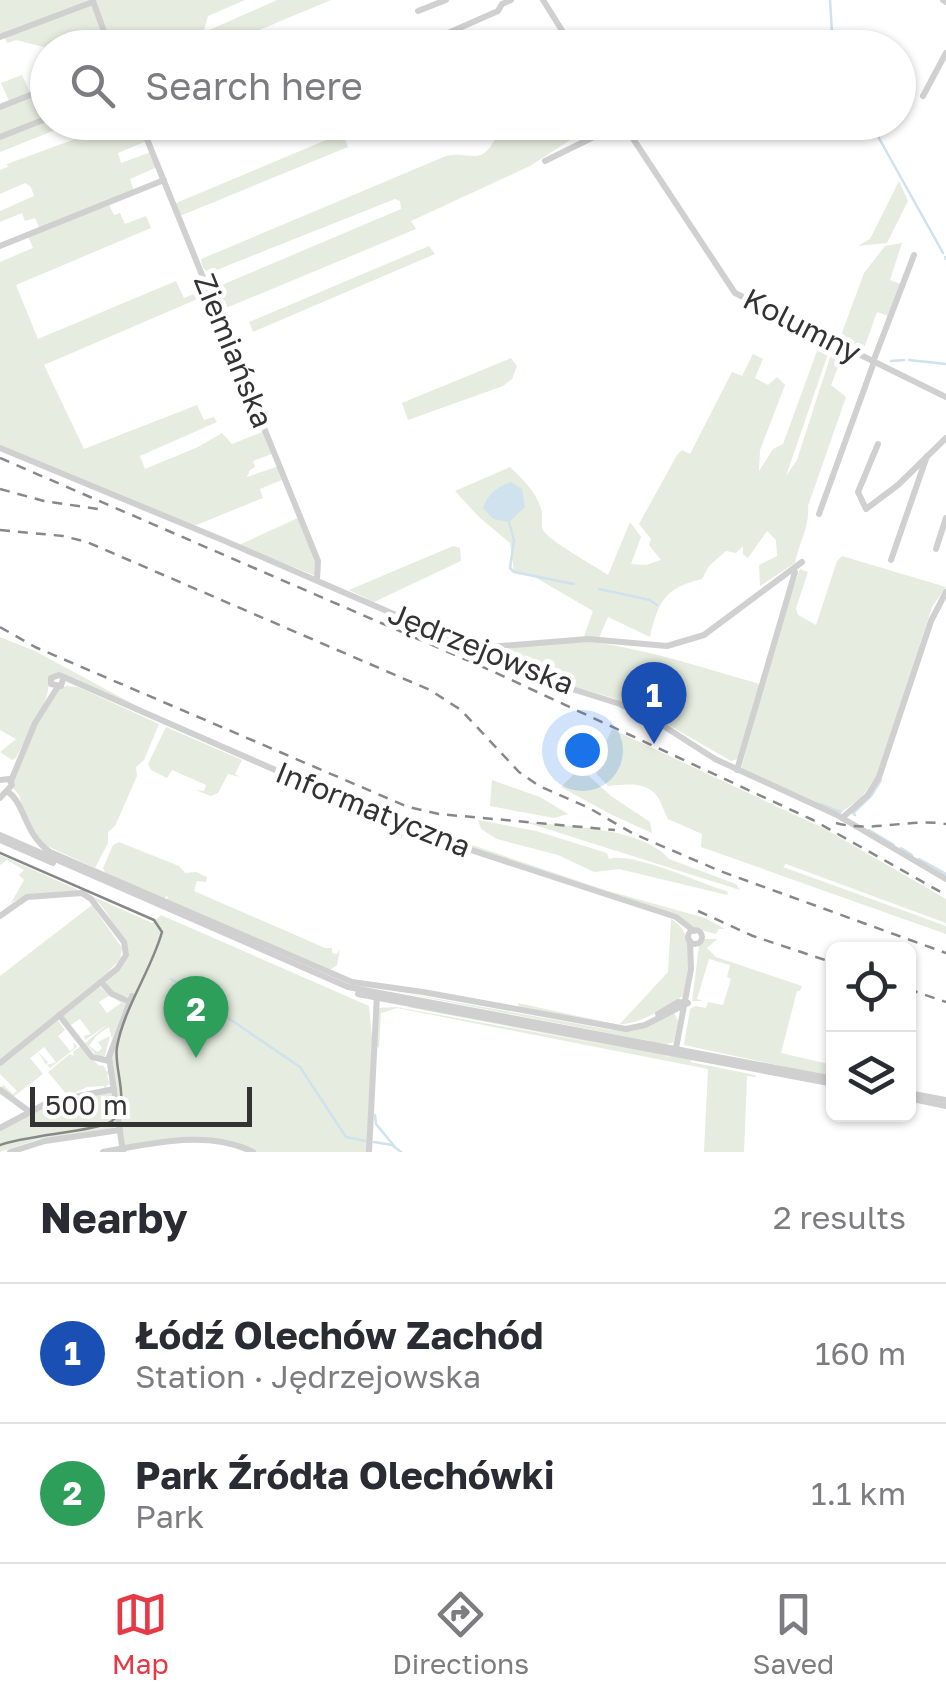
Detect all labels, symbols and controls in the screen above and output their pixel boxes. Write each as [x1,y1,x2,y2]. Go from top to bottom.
search box [30,30,916,140]
icon: search [65,58,120,113]
text: Search here [145,63,363,108]
street label: Ziemiańska [187,268,281,433]
street label: Kolumny [738,280,867,370]
street label: Jędrzejowska [383,595,579,702]
pin: 1 [622,662,686,744]
your location [557,725,608,776]
street label: Informatyczna [271,754,476,865]
map controls [826,942,916,1122]
button: locate [826,942,916,1032]
pin: 2 [164,976,228,1058]
button: layers [826,1032,916,1122]
scale bar [30,1082,252,1126]
text: 500 m [45,1088,128,1121]
text: Nearby [40,1192,188,1242]
text: 2 results [773,1198,906,1236]
text: Łódź Olechów Zachód [135,1312,543,1357]
text: 1 [64,1334,81,1372]
text: 160 m [815,1334,906,1372]
text: Station · Jędrzejowska [135,1357,481,1395]
text: Park Źródła Olechówki [135,1452,554,1497]
text: 2 [63,1474,82,1512]
text: 1.1 km [811,1474,906,1512]
text: Park [135,1497,204,1535]
tab: Map [112,1587,169,1680]
tab: Directions [392,1587,529,1680]
tab: Saved [752,1587,834,1680]

